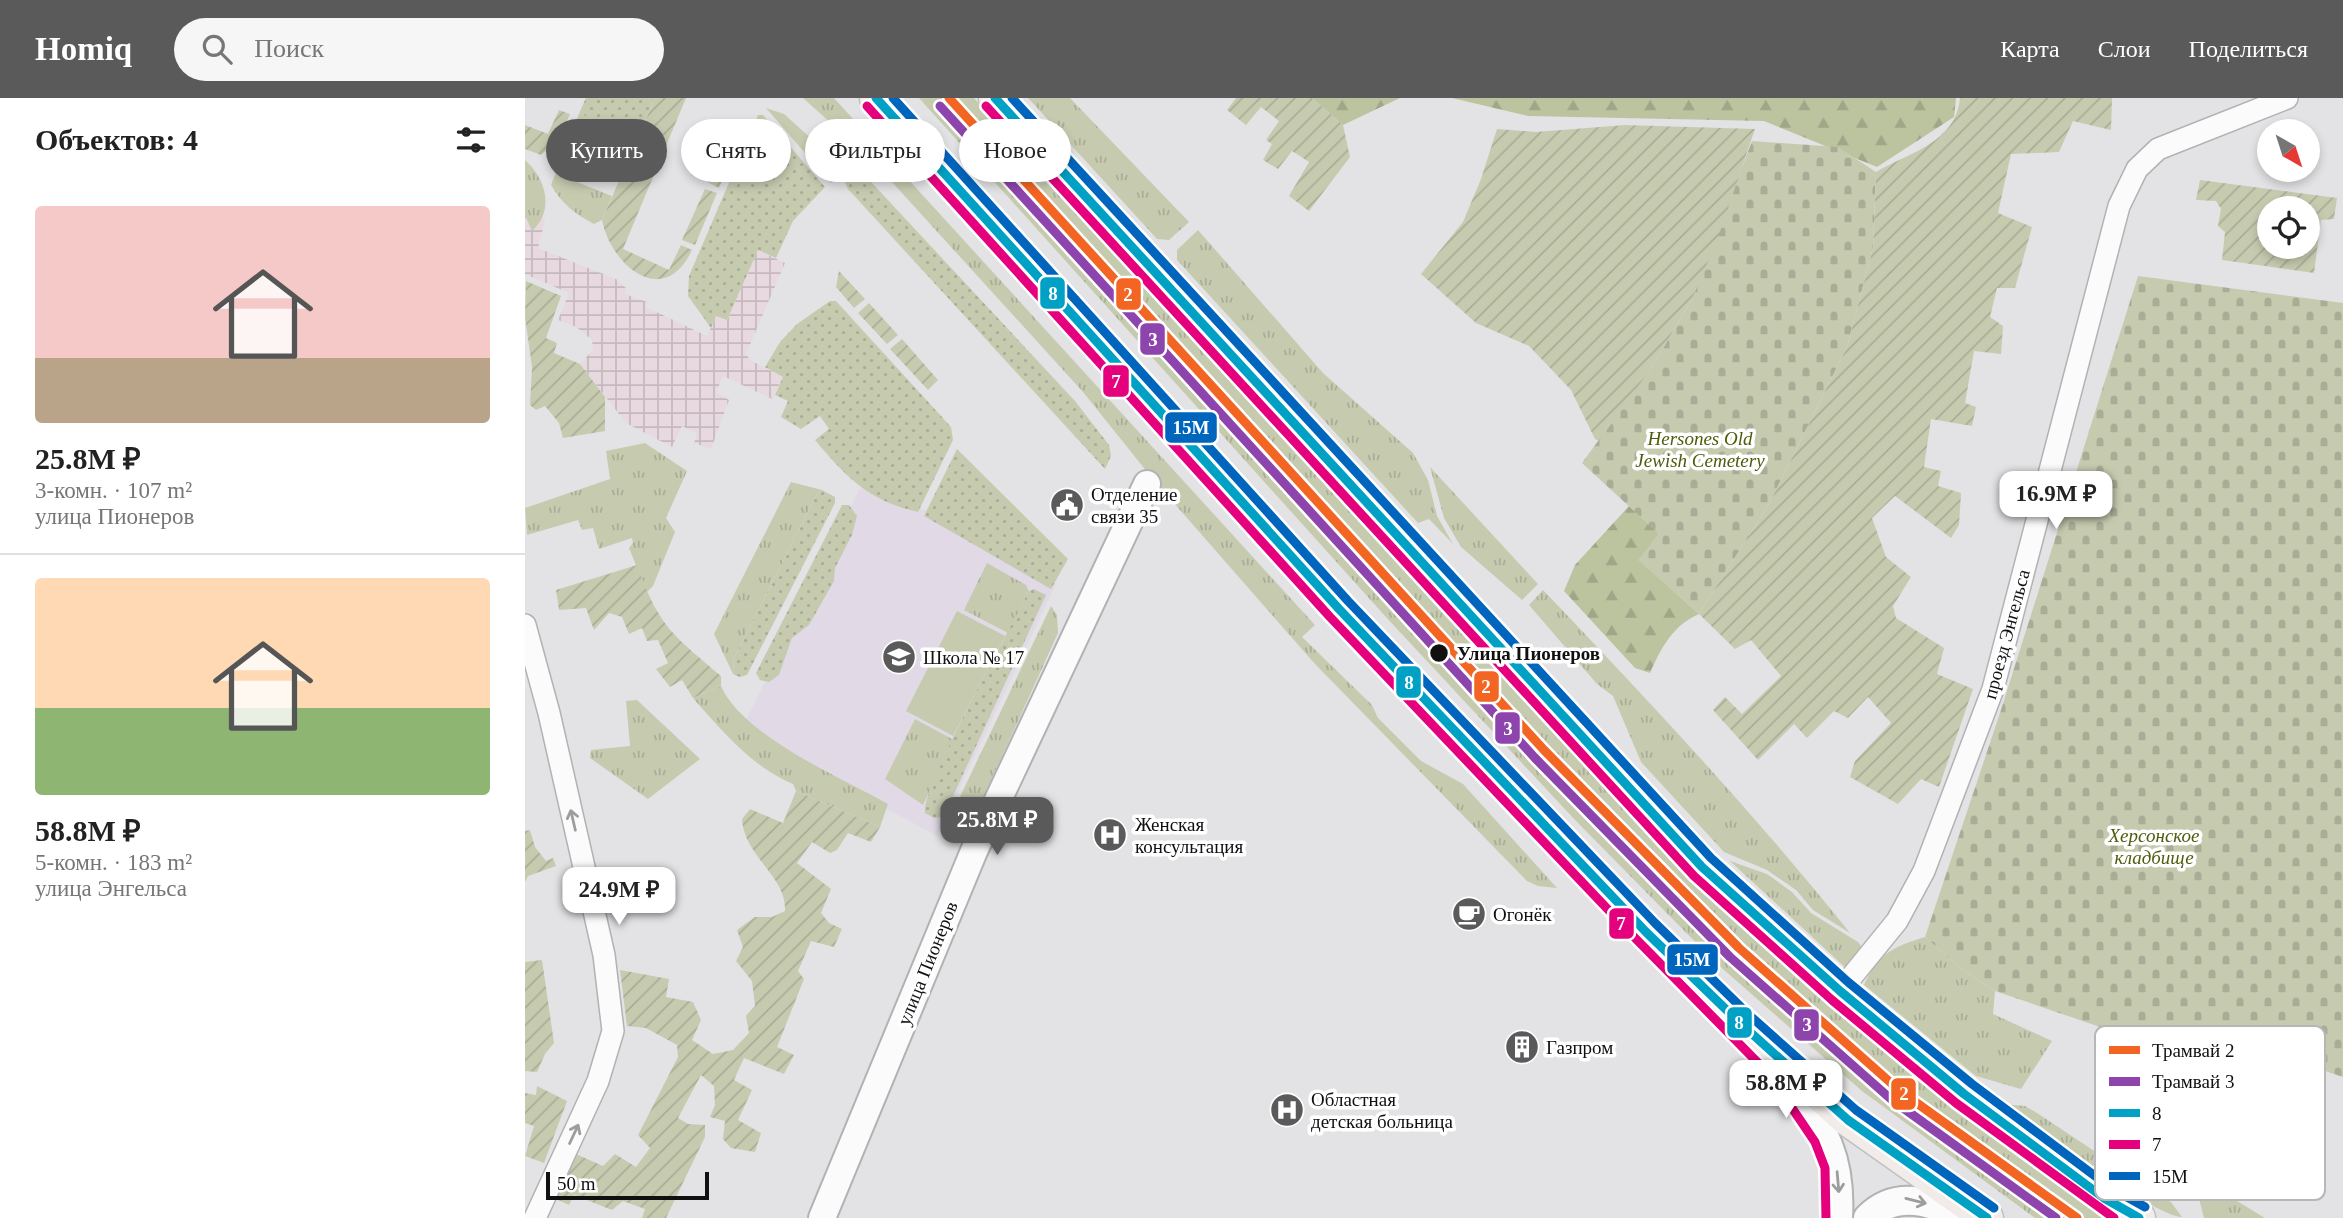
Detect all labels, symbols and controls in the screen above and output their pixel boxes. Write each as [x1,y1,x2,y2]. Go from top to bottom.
search box [174,18,664,81]
icon: search [198,30,236,68]
text: Homiq [35,31,132,67]
text: Поиск [254,34,324,63]
text: Карта [2000,36,2060,62]
text: Слои [2098,36,2151,62]
text: Поделиться [2189,36,2308,62]
chip: Купить [546,119,667,182]
chip: Снять [681,119,791,182]
chip: Фильтры [805,119,945,182]
chip: Новое [959,119,1071,182]
north arrow [2257,119,2321,182]
map controls [2257,119,2320,259]
icon: filters [452,121,490,159]
text: Объектов: 4 [35,123,198,156]
button: locate [2257,196,2320,259]
icon: home [200,251,326,377]
line badge: 8 [1039,276,1066,310]
line badge: 2 [1115,277,1142,311]
text: 8 [1048,283,1058,304]
text: 2 [1123,284,1133,305]
line badge: 3 [1139,322,1166,356]
text: 3 [1148,329,1158,350]
line badge: 7 [1102,364,1130,398]
text: 7 [1111,371,1121,392]
line badge: 15М [1164,411,1218,444]
text: 15М [1173,417,1210,438]
park label: Hersones Old Jewish Cemetery [1635,428,1765,471]
text: 25.8M ₽ [35,442,141,475]
pin: 16.9M ₽ [1991,472,2121,531]
text: 3-комн. · 107 m² [35,478,192,503]
text: 16.9M ₽ [2015,481,2097,506]
place label: Отделение связи 35 [1091,484,1178,527]
public building icon: Отделение связи 35 [1048,486,1086,524]
text: улица Пионеров [35,504,194,529]
street label: проезд Энгельса [1979,566,2034,701]
icon: home [200,623,326,749]
school or university icon: Школа № 17 [880,638,918,676]
marker: Улица Пионеров [1428,642,1450,664]
place label: Улица Пионеров [1457,643,1600,664]
place label: Школа № 17 [923,647,1024,668]
line badge: 8 [1395,665,1422,699]
line badge: 2 [1473,670,1500,703]
text: 8 [1404,672,1414,693]
text: 2 [1481,676,1491,697]
line badge: 3 [1494,711,1521,745]
text: 3 [1503,718,1513,739]
pin: 25.8M ₽ [932,798,1062,857]
text: 25.8M ₽ [956,807,1038,832]
one-way arrow [566,809,579,832]
text: 58.8M ₽ [35,814,141,847]
place label: Женская консультация [1135,814,1244,857]
hospital icon: Женская консультация [1091,816,1129,854]
park label: Херсонское кладбище [2108,825,2199,868]
text: 5-комн. · 183 m² [35,850,192,875]
pin: 24.9M ₽ [554,868,684,927]
text: улица Энгельса [35,876,187,901]
text: 24.9M ₽ [578,877,660,902]
cafe icon: Огонёк [1450,895,1488,933]
street label: улица Пионеров [893,898,962,1028]
place label: Огонёк [1493,904,1552,925]
line badge: 7 [1608,907,1635,940]
text: 7 [1616,913,1626,934]
line badge: 15М [1666,943,1719,976]
text: 15М [1674,949,1711,970]
line badge: 8 [1726,1006,1753,1039]
line badge: 3 [1793,1008,1820,1042]
text: 8 [1734,1012,1744,1033]
text: 3 [1802,1014,1812,1035]
legend [2095,1026,2325,1200]
building icon: Газпром [1503,1028,1541,1066]
place label: Газпром [1546,1037,1613,1058]
text: Трамвай 2 [2152,1040,2234,1061]
pin: 58.8M ₽ [1721,1060,1851,1120]
text: 58.8M ₽ [1745,1070,1827,1095]
text: Трамвай 3 [2152,1071,2234,1092]
line badge: 2 [1890,1077,1917,1111]
text: 2 [1899,1083,1909,1104]
place label: Областная детская больница [1311,1089,1454,1132]
hospital icon: Областная детская больница [1268,1091,1306,1129]
text: 8 [2152,1103,2162,1124]
one-way arrow [568,1124,581,1145]
text: 7 [2152,1134,2162,1155]
text: 15М [2152,1166,2188,1187]
scale bar [546,1169,709,1201]
one-way arrow [1832,1170,1845,1193]
text: 50 m [557,1173,596,1194]
one-way arrow [1904,1195,1927,1208]

